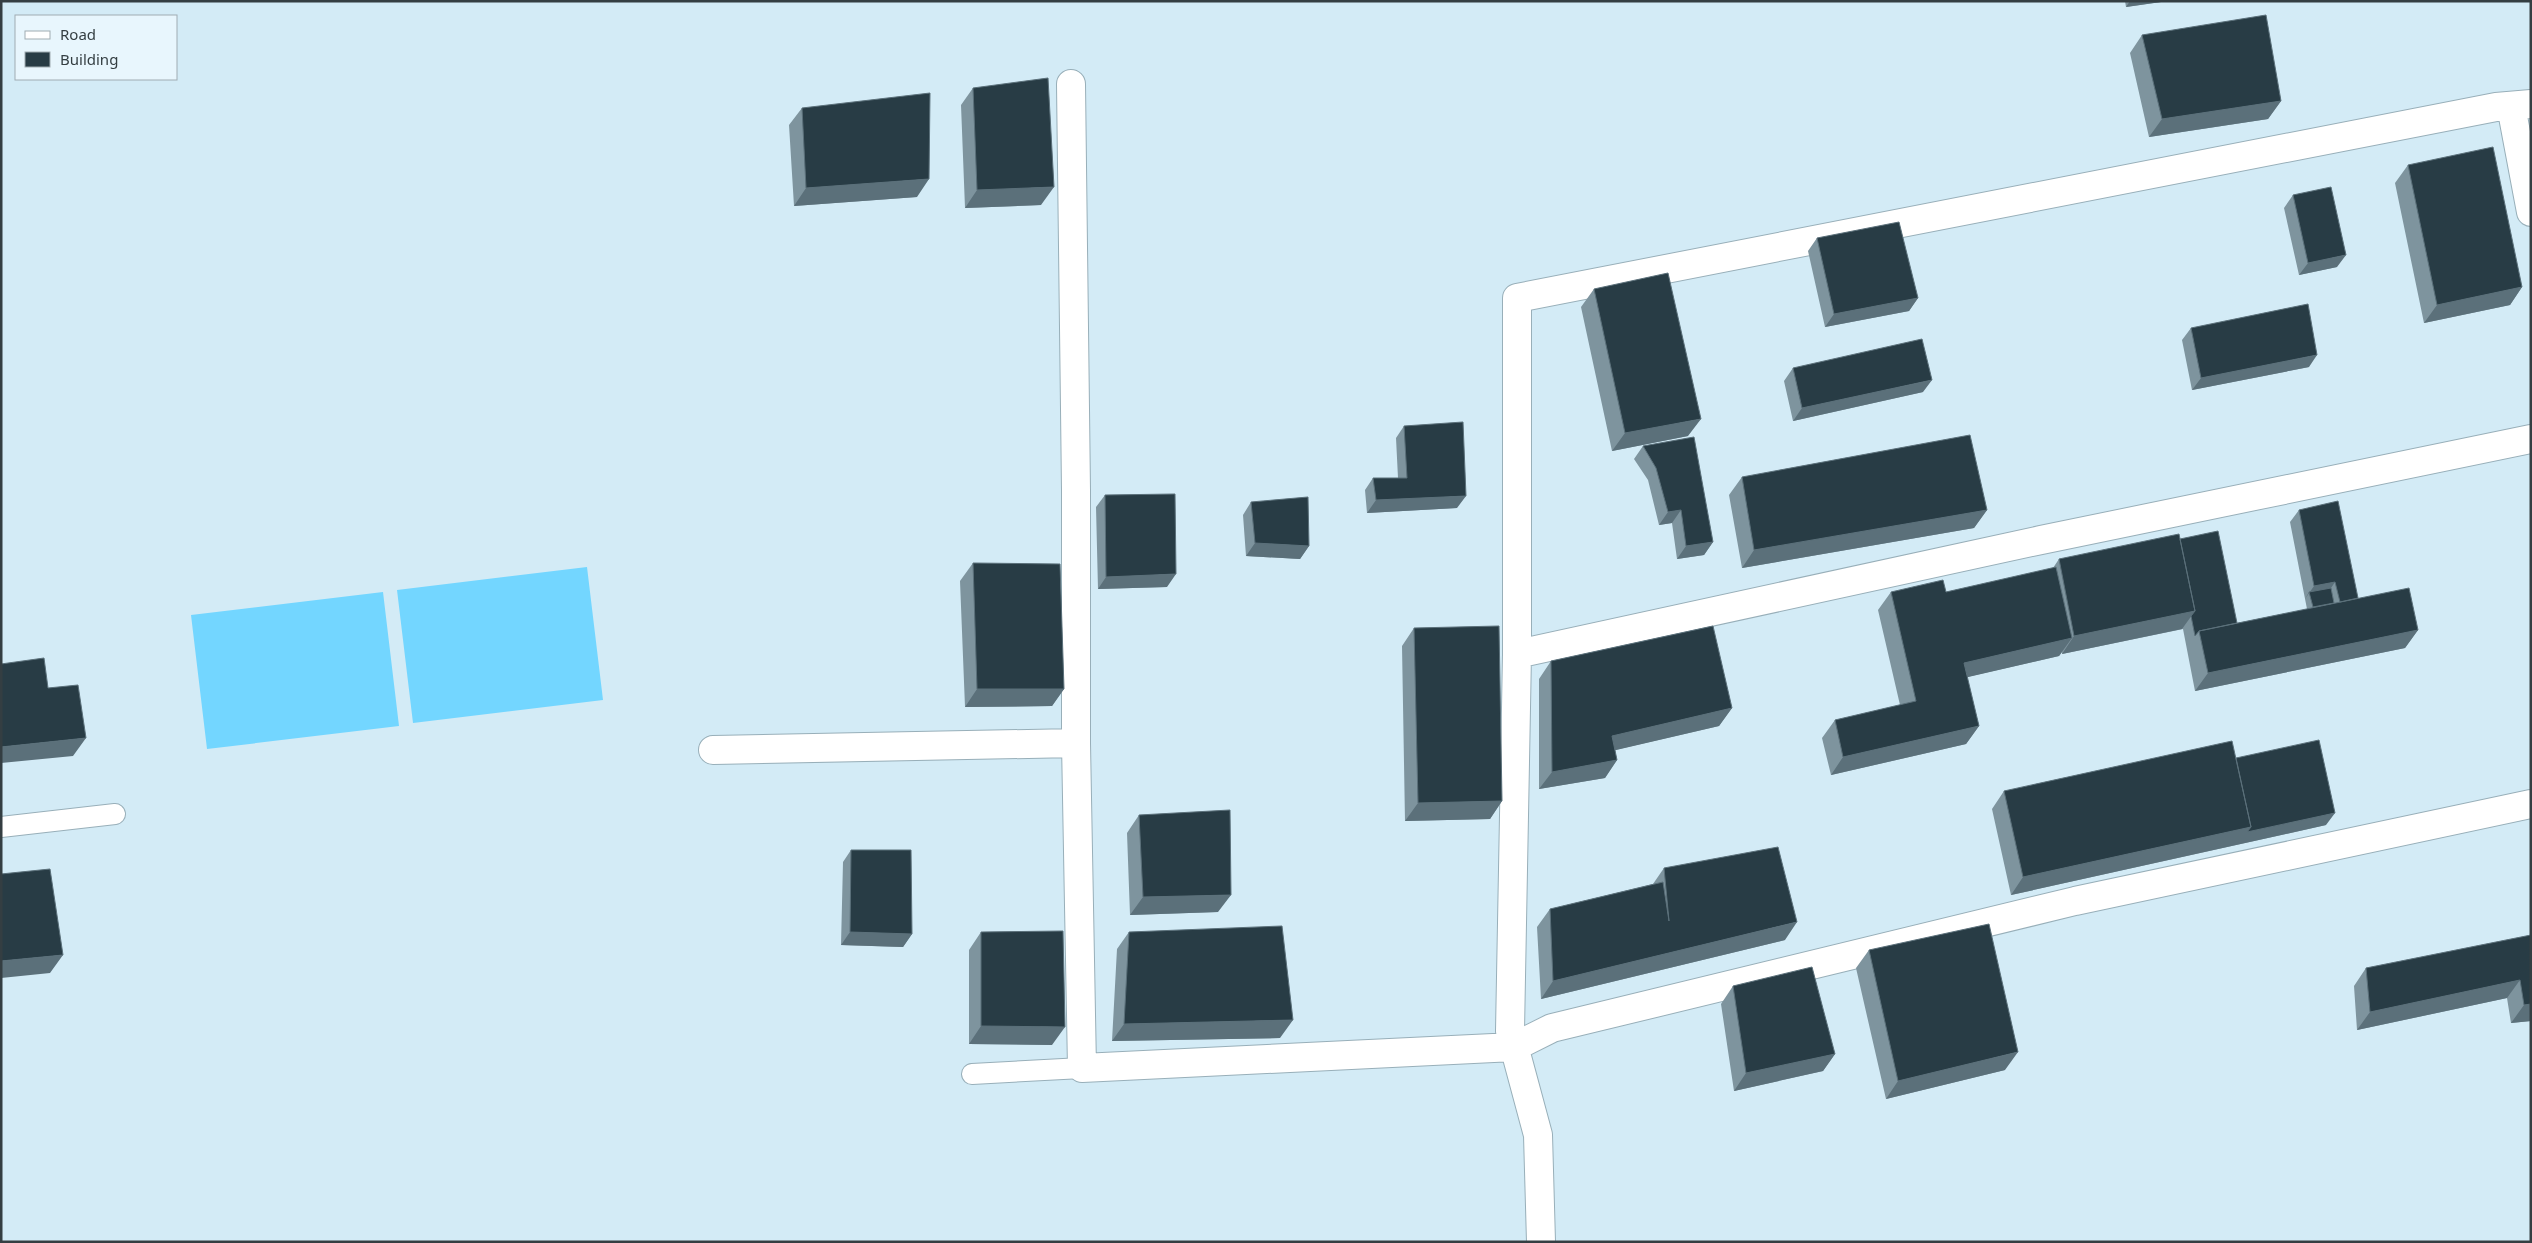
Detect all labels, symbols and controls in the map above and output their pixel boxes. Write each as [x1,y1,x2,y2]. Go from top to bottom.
legend [15,15,178,80]
text: Road [60,24,96,44]
text: Building [60,49,118,69]

